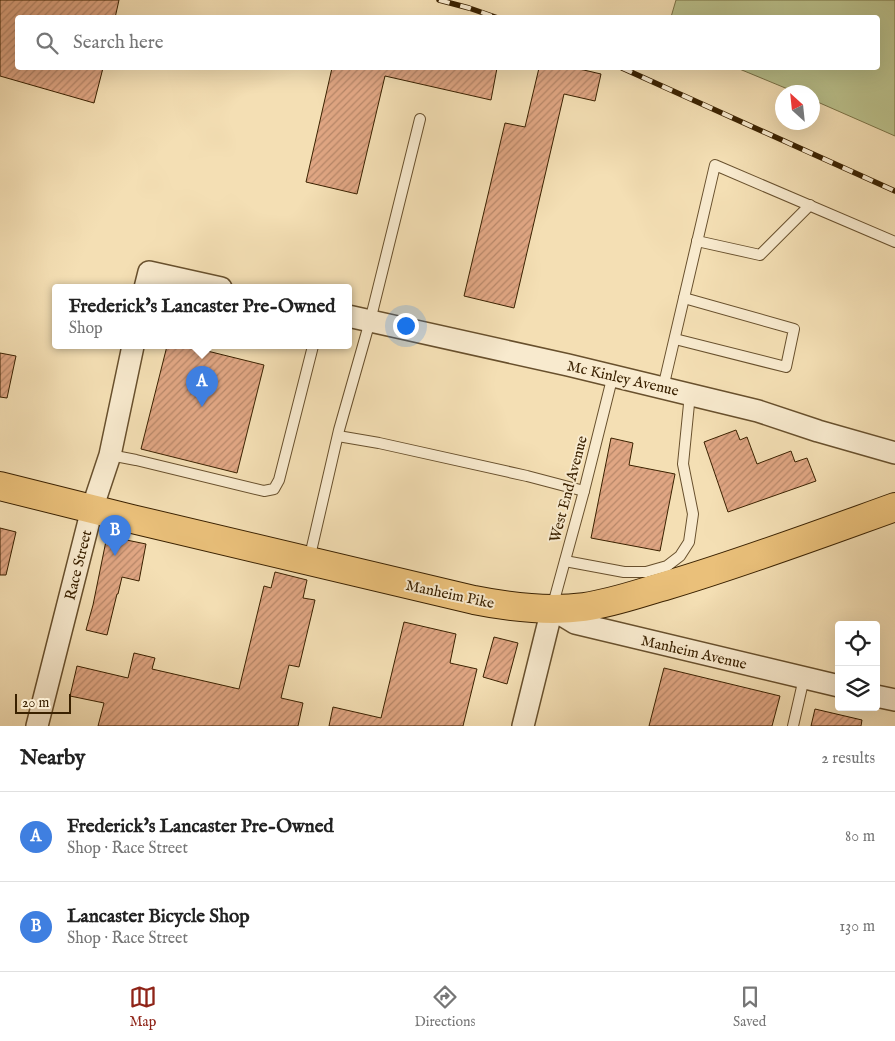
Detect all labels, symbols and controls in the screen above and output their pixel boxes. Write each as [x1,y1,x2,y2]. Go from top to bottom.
search box [15,15,880,70]
icon: search [33,29,61,57]
text: Search here [73,31,164,55]
north arrow [775,85,820,130]
popup [52,284,352,349]
text: Frederick's Lancaster Pre-Owned [69,295,335,319]
your location [393,313,419,339]
text: Shop [69,319,103,339]
street label: Mc Kinley Avenue [565,356,681,401]
pin: A [186,366,218,407]
street label: West End Avenue [545,434,592,545]
pin: B [99,515,131,556]
street label: Race Street [61,528,96,602]
street label: Manheim Pike [404,576,496,613]
map controls [835,621,880,711]
button: locate [835,621,880,666]
street label: Manheim Avenue [639,631,749,674]
button: layers [835,666,880,711]
scale bar [15,691,71,714]
text: 20 m [22,694,49,712]
text: Nearby [20,745,85,772]
text: 2 results [821,749,875,769]
text: Frederick's Lancaster Pre-Owned [67,815,334,839]
text: A [31,827,41,847]
text: 80 m [845,827,875,847]
text: Shop · Race Street [67,839,188,859]
text: Lancaster Bicycle Shop [67,905,250,929]
text: B [31,917,41,937]
text: 130 m [839,917,875,937]
text: Shop · Race Street [67,929,188,949]
tab: Map [129,983,157,1031]
tab: Directions [414,983,475,1031]
tab: Saved [733,983,766,1031]

